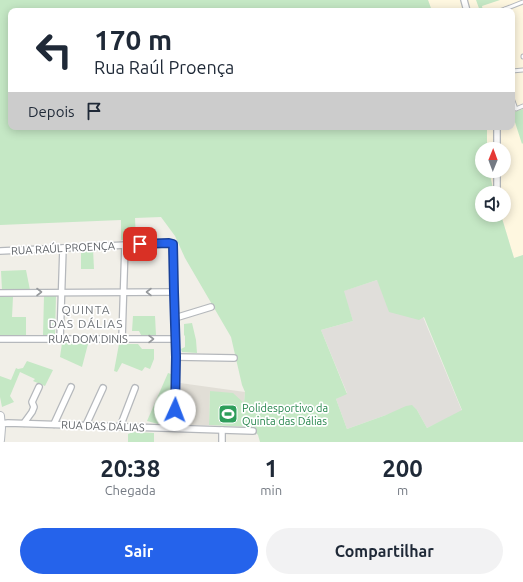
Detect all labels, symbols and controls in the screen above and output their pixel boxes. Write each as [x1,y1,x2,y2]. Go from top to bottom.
icon: left [28,24,80,76]
text: 170 m [94,24,172,55]
text: Rua Raúl Proença [94,57,234,77]
icon: arrive [83,100,105,122]
text: Depois [28,103,75,120]
north arrow [475,142,511,178]
map controls [475,142,511,222]
button: sound [475,186,511,222]
pin [123,227,157,261]
icon: arrive [129,233,151,255]
street label: RUA RAÚL PROENÇA [11,238,116,257]
one-way arrow [36,288,42,296]
one-way arrow [146,288,152,296]
district label: QUINTA DAS DÁLIAS [49,303,124,330]
street label: RUA DOM DINIS [48,333,128,345]
one-way arrow [148,335,154,343]
position arrow [154,389,196,431]
place label: Polidesportivo da Quinta das Dálias [242,402,328,427]
sports icon: Polidesportivo da Quinta das Dálias [217,403,239,425]
street label: RUA DAS DÁLIAS [61,418,145,433]
text: 20:38 [100,455,160,482]
text: 1 [264,455,278,482]
text: 200 [382,455,423,482]
text: Chegada [105,483,156,497]
text: min [260,483,282,497]
text: m [397,483,408,497]
button: Sair [20,528,258,574]
button: Compartilhar [266,528,503,574]

